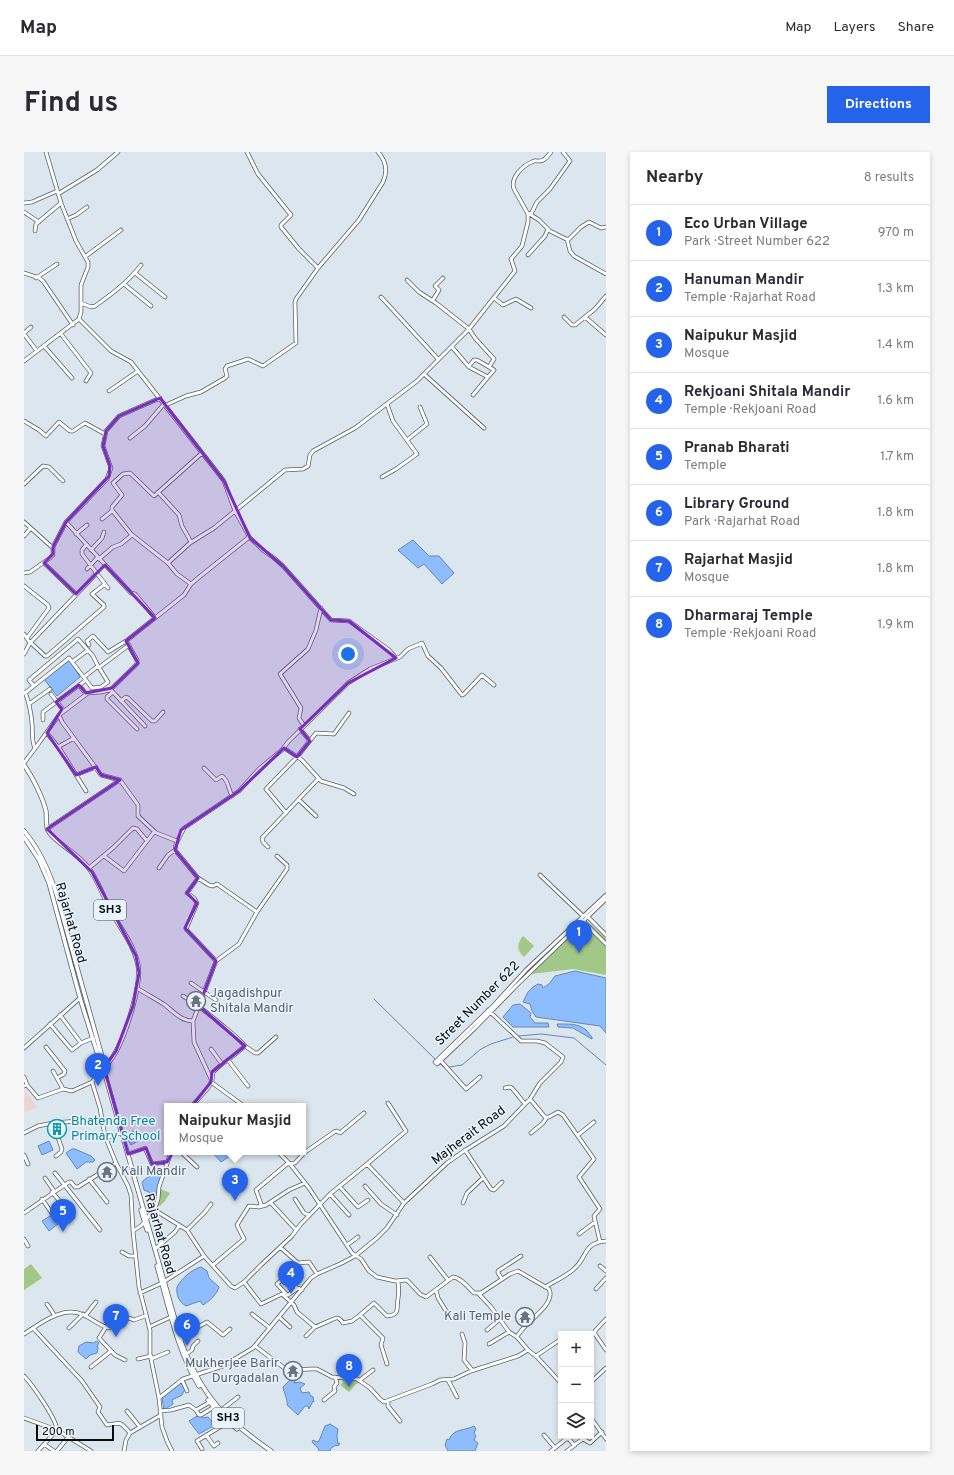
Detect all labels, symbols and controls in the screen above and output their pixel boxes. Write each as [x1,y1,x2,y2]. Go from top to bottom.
text: Map [20,16,57,40]
text: Map [785,19,811,36]
text: Layers [833,19,875,36]
text: Share [897,19,934,36]
text: Find us [24,86,118,122]
button: Directions [827,86,930,123]
text: Nearby [646,167,703,189]
text: 8 results [864,170,914,186]
text: Eco Urban Village [684,215,808,234]
text: 1 [656,225,662,241]
text: 970 m [878,225,914,241]
text: Park · Street Number 622 [684,234,830,250]
text: Hanuman Mandir [684,271,804,290]
text: 2 [655,281,663,297]
text: 1.3 km [877,281,914,297]
text: Temple · Rajarhat Road [684,290,816,306]
text: Naipukur Masjid [684,327,797,346]
text: 3 [655,337,663,353]
text: 1.4 km [877,337,914,353]
text: Mosque [684,346,729,362]
text: Rekjoani Shitala Mandir [684,383,850,402]
text: 4 [655,393,663,409]
text: 1.6 km [877,393,914,409]
text: Temple · Rekjoani Road [684,402,816,418]
text: Pranab Bharati [684,439,790,458]
text: 5 [655,449,663,465]
text: 1.7 km [880,449,914,465]
text: Temple [684,458,726,474]
text: Library Ground [684,495,790,514]
text: 6 [655,505,663,521]
text: 1.8 km [877,505,914,521]
text: Park · Rajarhat Road [684,514,800,530]
text: Rajarhat Masjid [684,551,793,570]
text: 7 [656,561,662,577]
text: 1.8 km [877,561,914,577]
text: Mosque [684,570,729,586]
text: Dharmaraj Temple [684,607,813,626]
text: 8 [655,617,663,633]
text: 1.9 km [877,617,914,633]
text: Temple · Rekjoani Road [684,626,816,642]
your location [338,644,358,664]
street label: Rajarhat Road [51,881,89,965]
road number: SH3 [94,900,126,920]
pin: 1 [566,920,592,953]
street label: Street Number 622 [432,958,524,1050]
place label: Jagadishpur Shitala Mandir [210,986,294,1017]
temple icon: Jagadishpur Shitala Mandir [185,990,207,1012]
pin: 2 [85,1053,111,1086]
popup [164,1103,306,1155]
street label: Majherait Road [429,1103,509,1169]
text: Naipukur Masjid [178,1112,292,1131]
place label: Bhatenda Free Primary School [71,1114,160,1145]
building icon: Bhatenda Free Primary School [46,1118,68,1140]
text: Mosque [178,1131,224,1147]
temple icon: Kali Mandir [96,1161,118,1183]
place label: Kali Mandir [121,1164,186,1180]
pin: 3 [222,1168,248,1201]
street label: Rajarhat Road [140,1192,178,1276]
pin: 5 [50,1199,76,1232]
pin: 4 [278,1261,304,1294]
pin: 7 [103,1304,129,1337]
temple icon: Kali Temple [514,1306,536,1328]
place label: Kali Temple [444,1309,511,1325]
pin: 6 [174,1313,200,1346]
map controls [558,1331,594,1439]
button: + [558,1331,594,1367]
pin: 8 [336,1354,362,1387]
place label: Mukherjee Barir Durgadalan [185,1356,279,1387]
temple icon: Mukherjee Barir Durgadalan [282,1360,304,1382]
button: − [558,1367,594,1403]
button: layers [558,1403,594,1439]
road number: SH3 [212,1408,244,1428]
scale bar [36,1423,114,1442]
text: 200 m [42,1425,75,1439]

